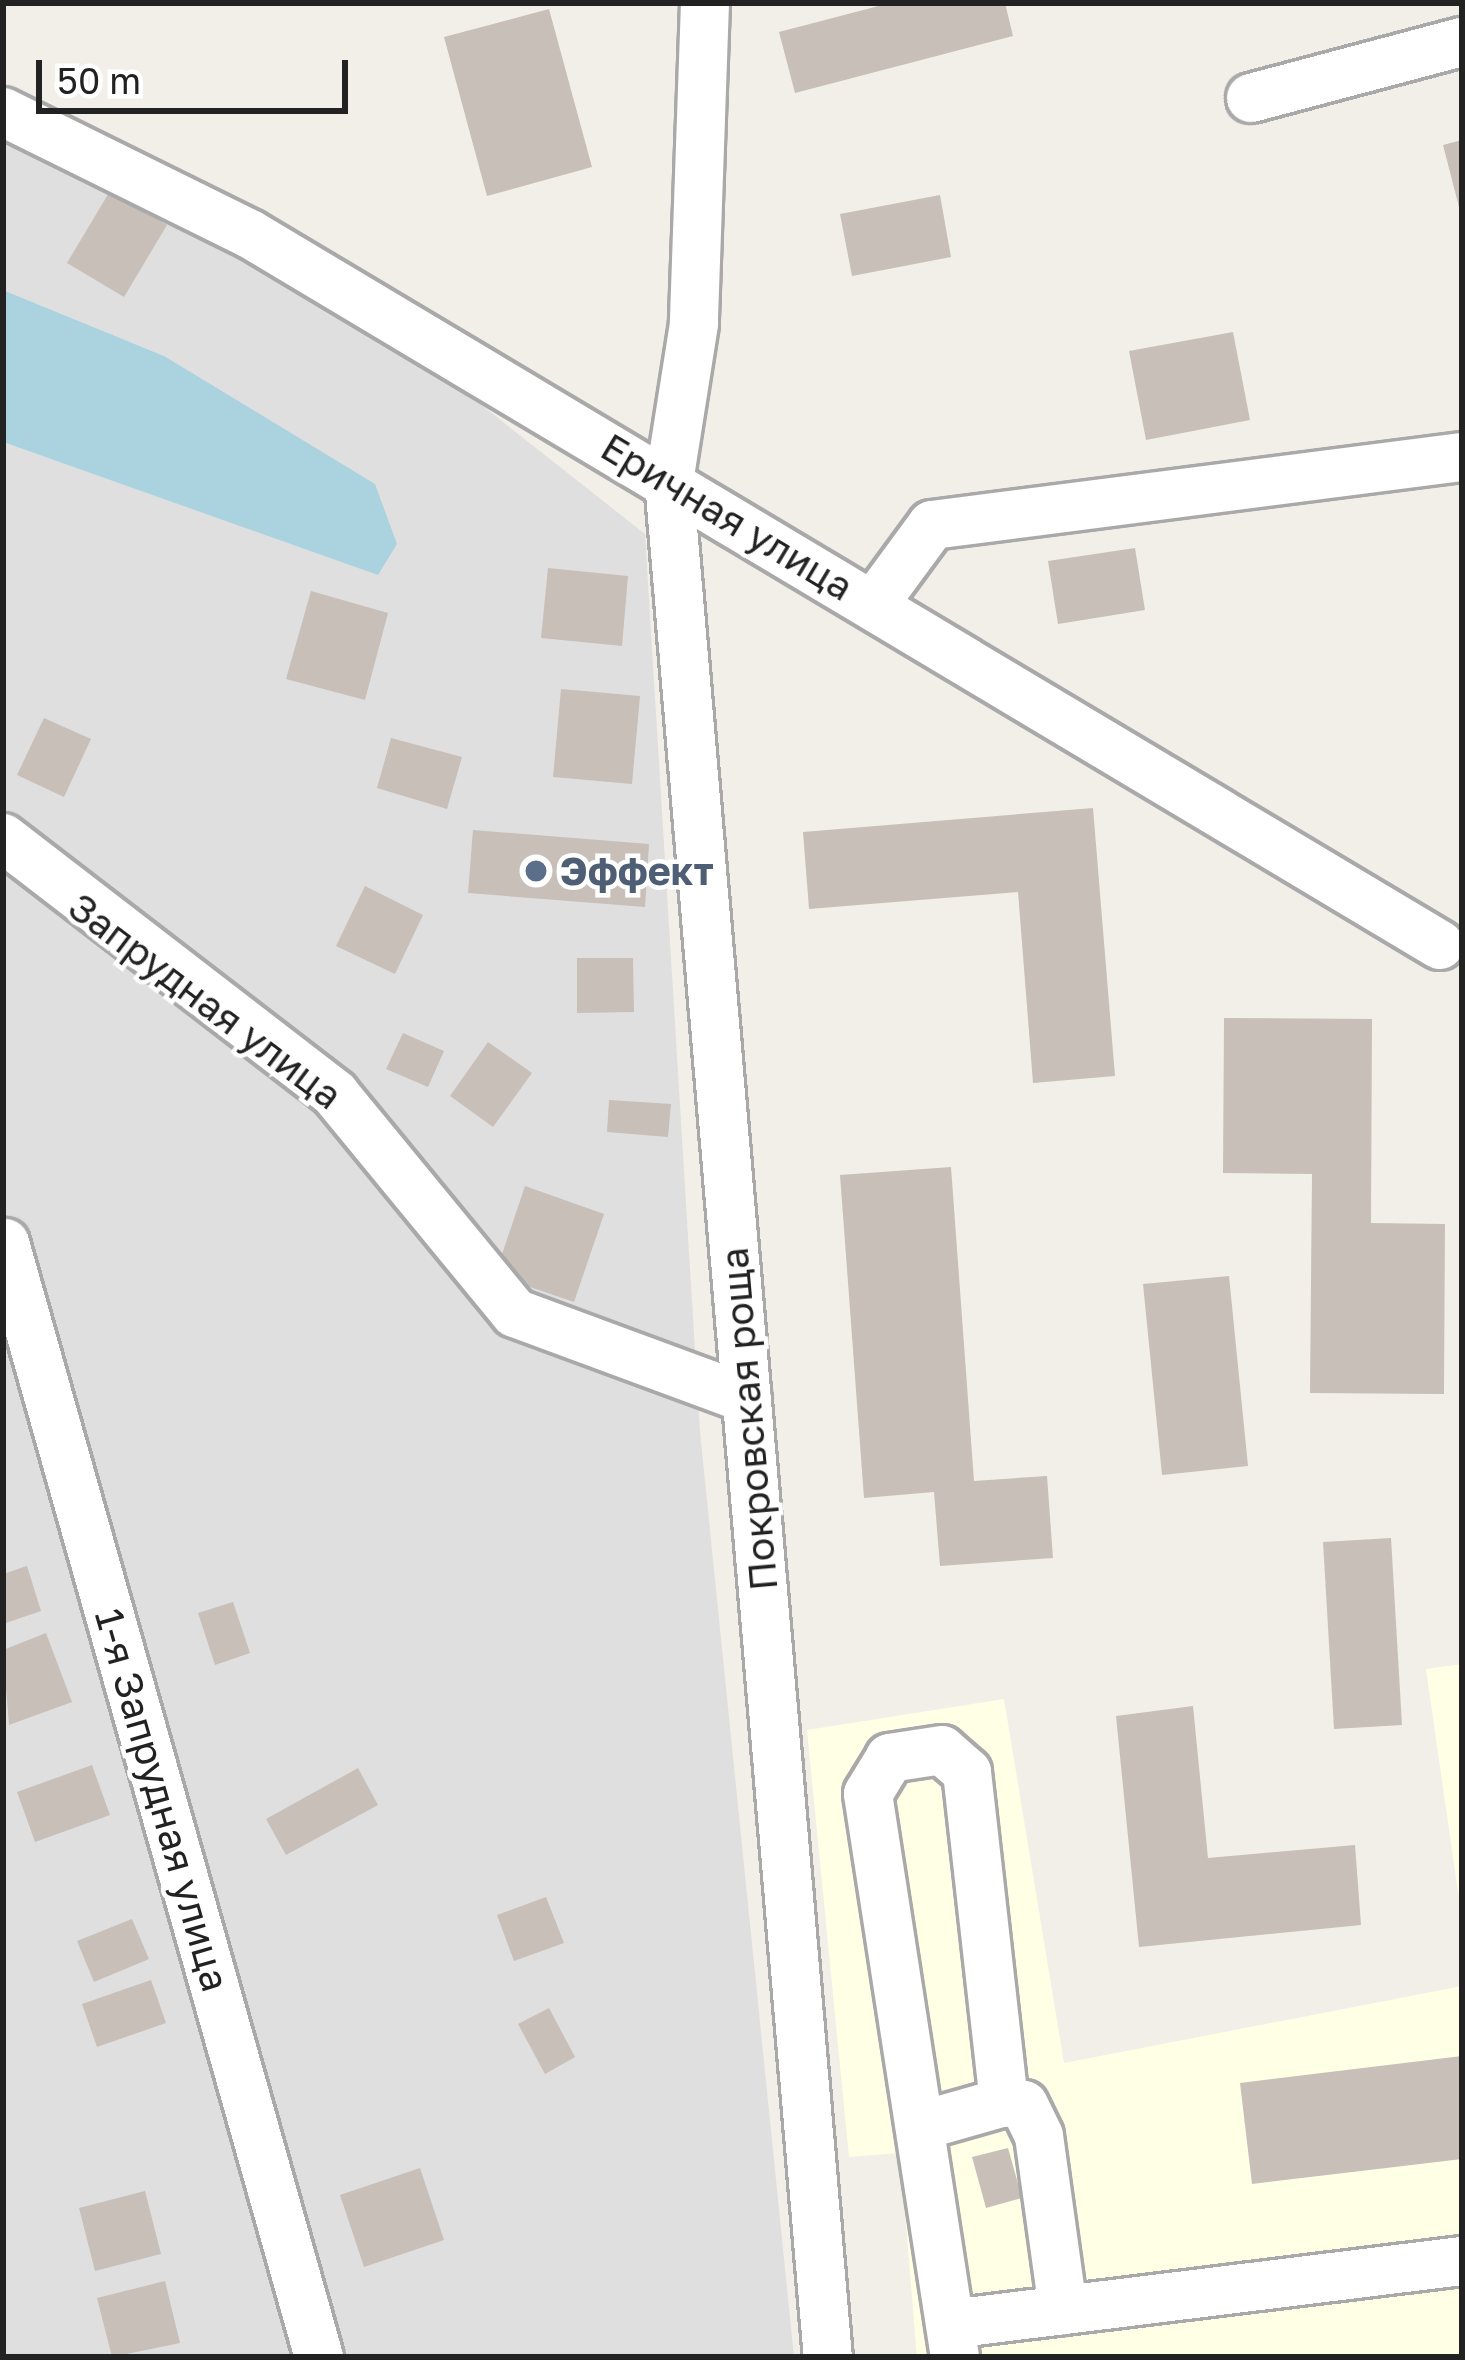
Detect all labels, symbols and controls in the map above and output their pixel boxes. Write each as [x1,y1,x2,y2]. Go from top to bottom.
scale bar [42,36,354,110]
text: 50 m [57,59,141,102]
street label: Еричная улица [593,423,861,611]
place label: Эффект [560,848,714,894]
marker: Эффект [523,858,549,884]
street label: Запрудная улица [59,883,351,1119]
street label: Покровская роща [711,1245,787,1593]
street label: 1-я Запрудная улица [85,1603,239,1997]

